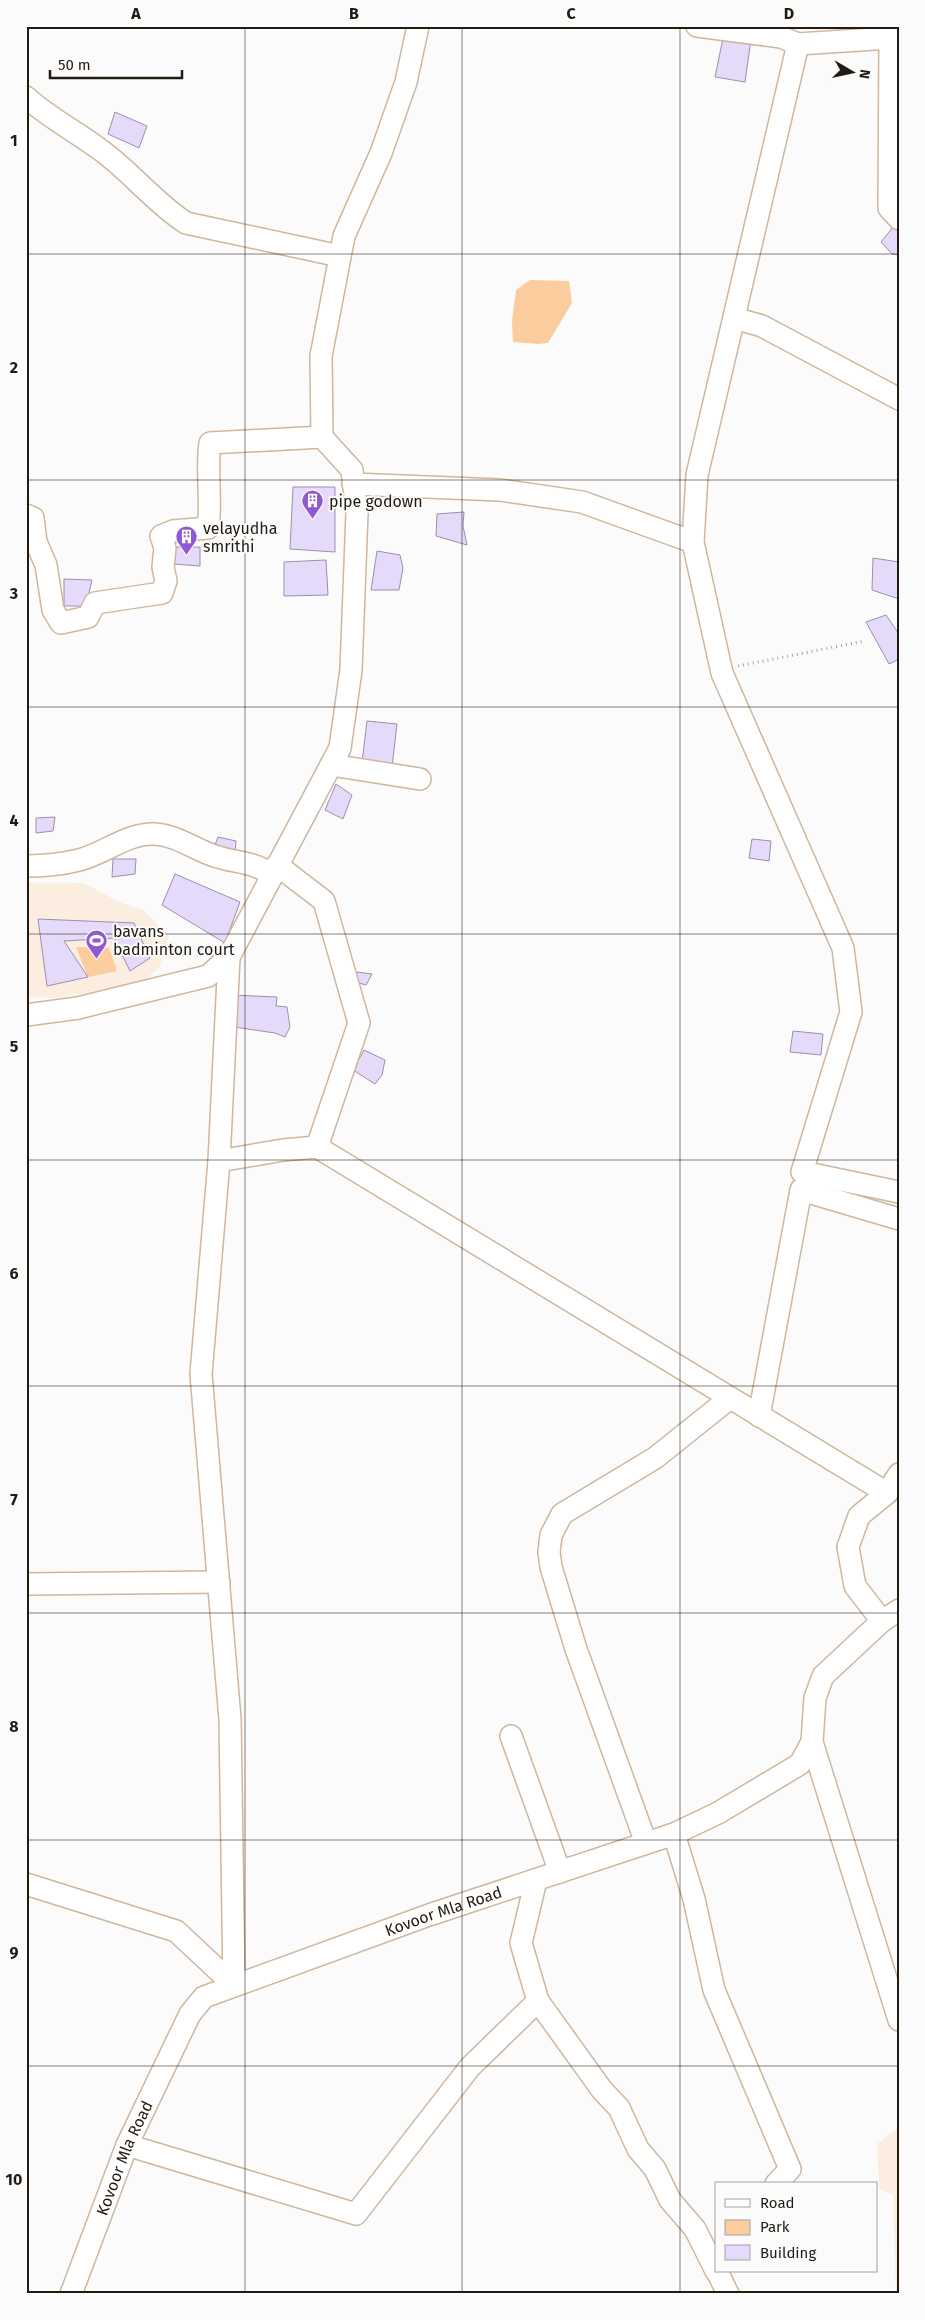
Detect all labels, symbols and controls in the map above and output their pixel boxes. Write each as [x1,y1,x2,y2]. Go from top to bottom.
text: A [130,4,141,23]
text: B [349,4,359,23]
text: C [566,4,576,23]
text: D [784,4,794,23]
scale bar [50,48,182,80]
north arrow [828,48,878,98]
text: 50 m [58,56,91,74]
text: N [855,68,873,80]
text: 1 [10,131,18,150]
text: 2 [10,358,18,377]
building icon: pipe godown [301,489,325,520]
place label: pipe godown [329,492,423,511]
place label: velayudha smrithi [203,519,277,556]
building icon: velayudha smrithi [175,525,199,556]
text: 3 [9,584,18,603]
text: 4 [9,811,19,830]
place label: bavans badminton court [113,922,235,959]
sports icon: bavans badminton court [85,928,109,959]
text: 5 [10,1037,19,1056]
text: 6 [9,1264,19,1283]
text: 7 [10,1490,18,1509]
text: 8 [9,1717,19,1736]
street label: Kovoor Mla Road [382,1883,504,1940]
text: 9 [10,1943,19,1962]
street label: Kovoor Mla Road [92,2098,157,2218]
text: 10 [6,2170,22,2189]
legend [715,2182,878,2272]
text: Road [760,2194,795,2212]
text: Park [760,2218,790,2236]
text: Building [760,2244,816,2262]

